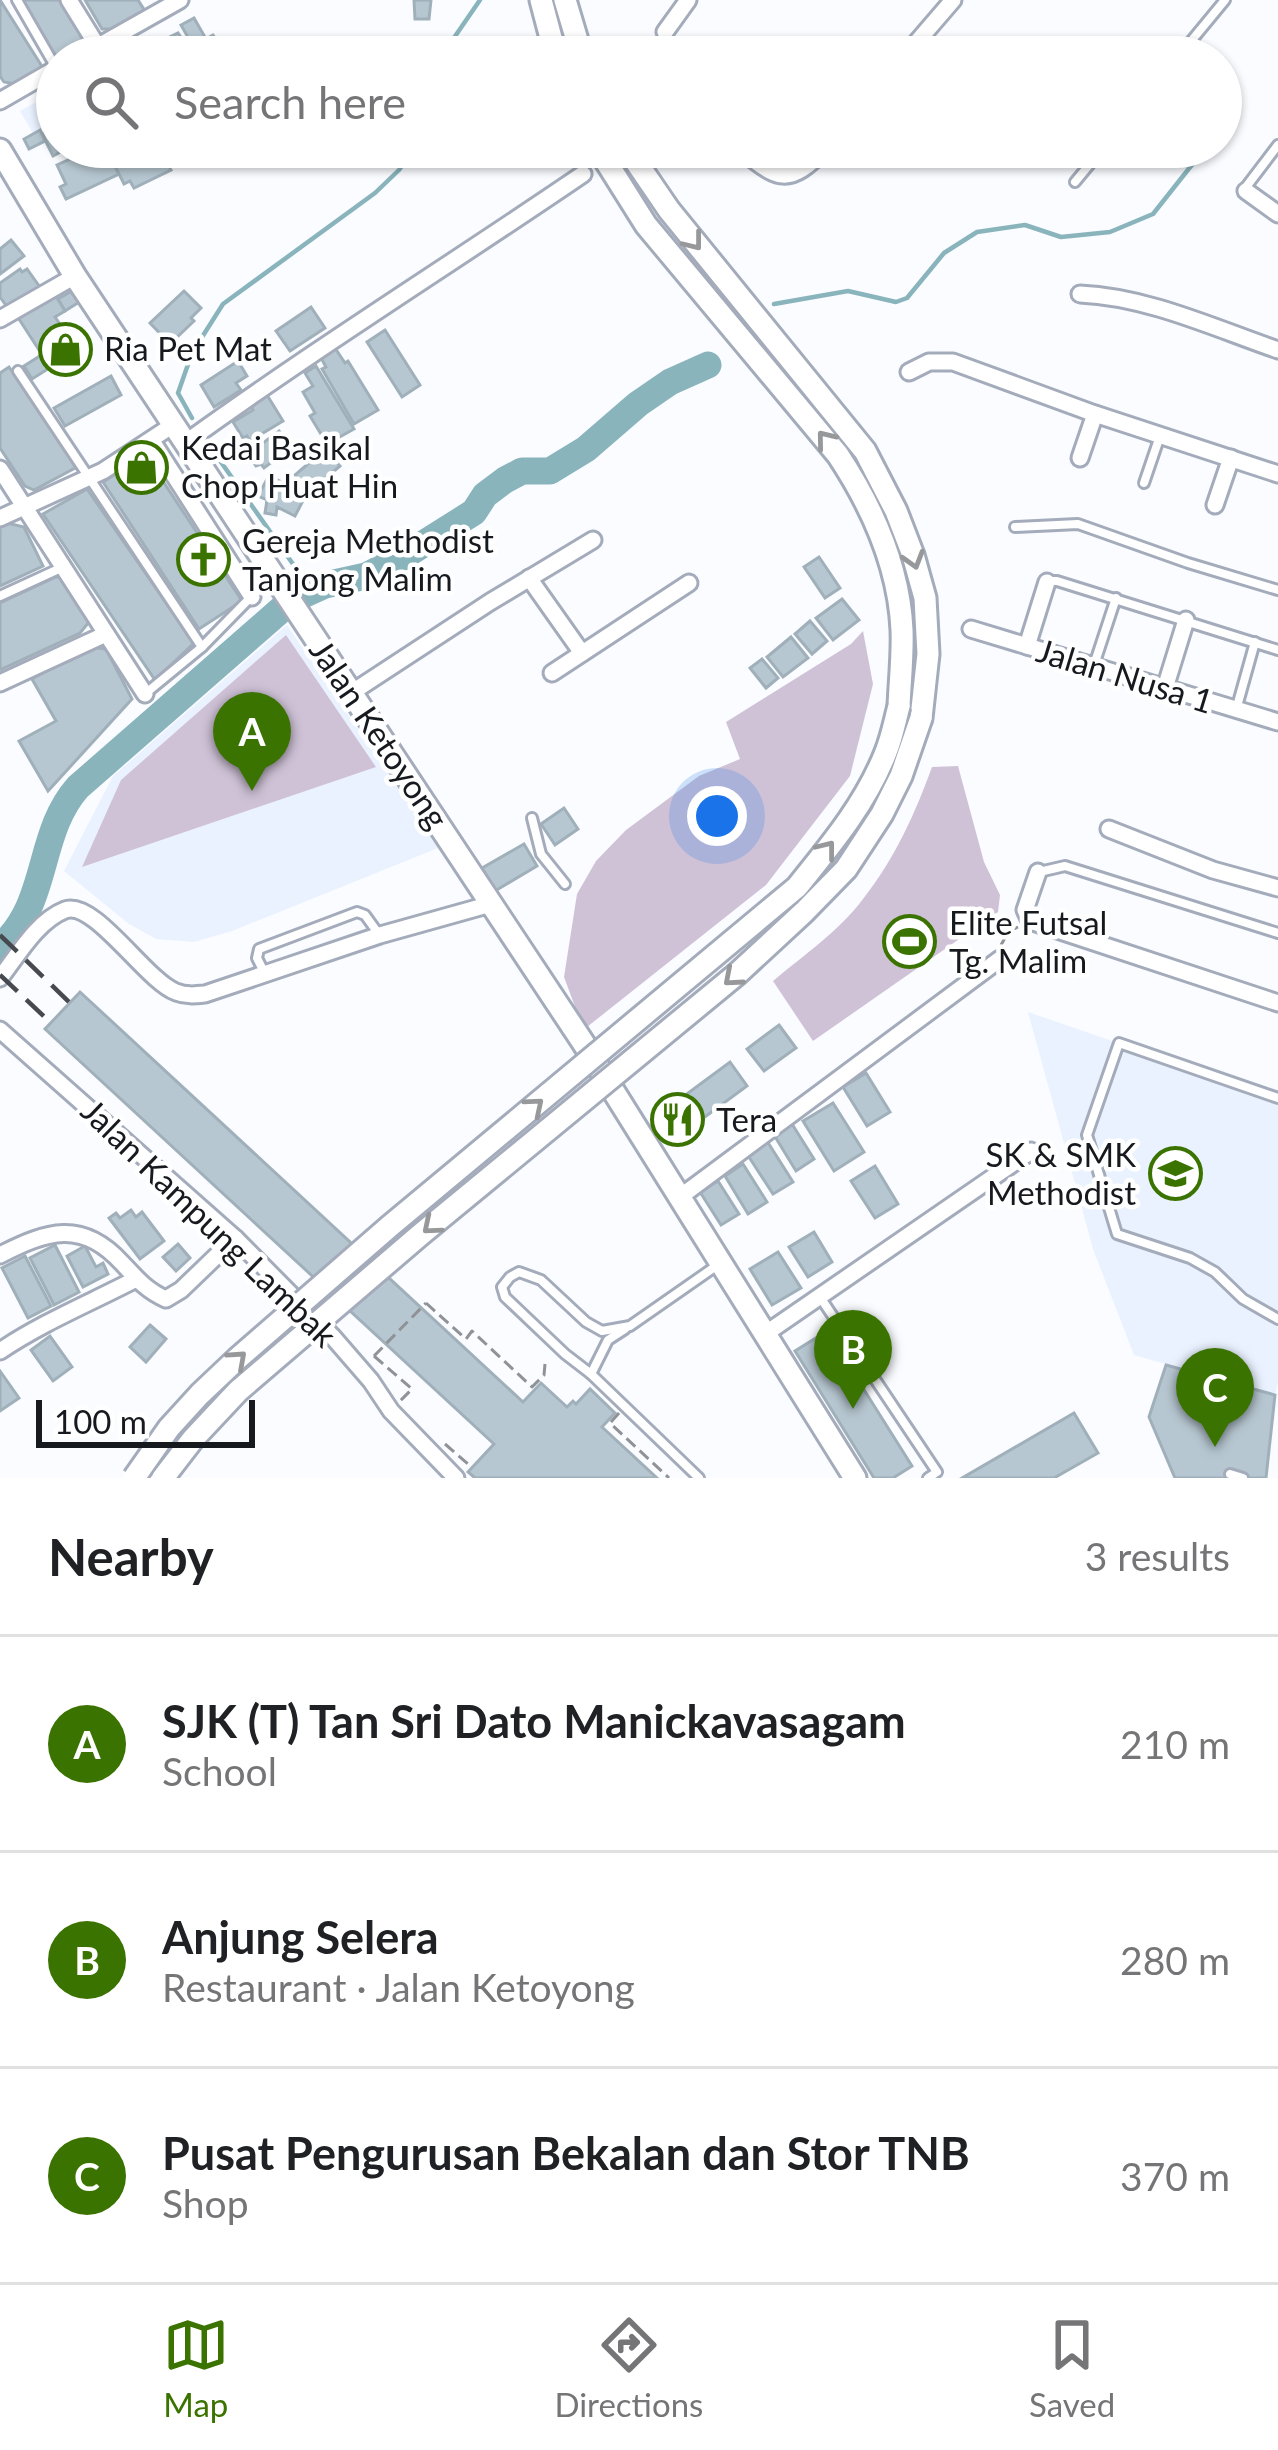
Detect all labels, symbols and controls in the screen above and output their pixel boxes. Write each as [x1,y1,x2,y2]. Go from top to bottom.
search box [36,36,1242,168]
icon: search [78,69,144,135]
text: Search here [174,75,406,129]
one-way arrow [680,228,701,250]
shop icon: Ria Pet Mat [37,321,93,377]
place label: Ria Pet Mat [104,328,272,368]
place label: Kedai Basikal Chop Huat Hin [181,427,398,505]
one-way arrow [818,431,840,453]
shop icon: Kedai Basikal Chop Huat Hin [114,439,170,495]
place label: Gereja Methodist Tanjong Malim [242,520,494,598]
church icon: Gereja Methodist Tanjong Malim [175,532,231,588]
one-way arrow [900,549,925,570]
street label: Jalan Nusa 1 [1032,629,1218,721]
street label: Jalan Ketoyong [302,631,458,836]
pin: A [213,692,291,791]
your location [687,786,747,846]
one-way arrow [813,841,834,863]
place label: Elite Futsal Tg. Malim [949,902,1107,980]
sports icon: Elite Futsal Tg. Malim [882,914,938,970]
one-way arrow [724,963,746,985]
street label: Jalan Kampung Lambak [74,1090,346,1355]
restaurant icon: Tera [649,1092,705,1148]
one-way arrow [521,1098,543,1120]
place label: Tera [716,1099,777,1139]
place label: SK & SMK Methodist [985,1134,1136,1212]
school or university icon: SK & SMK Methodist [1147,1146,1203,1202]
one-way arrow [423,1211,445,1233]
pin: B [814,1310,892,1409]
pin: C [1176,1348,1254,1447]
one-way arrow [224,1352,245,1373]
scale bar [36,1394,255,1447]
text: 100 m [54,1401,147,1441]
text: Nearby [48,1526,214,1587]
text: 3 results [1085,1533,1230,1579]
text: SJK (T) Tan Sri Dato Manickavasagam [162,1694,906,1748]
text: A [73,1721,101,1767]
text: 210 m [1120,1721,1230,1767]
text: School [162,1748,277,1794]
text: Anjung Selera [162,1910,439,1964]
text: B [74,1937,100,1983]
text: 280 m [1120,1937,1230,1983]
text: Restaurant · Jalan Ketoyong [162,1964,635,2010]
text: Pusat Pengurusan Bekalan dan Stor TNB [162,2126,970,2180]
text: C [74,2153,100,2199]
text: 370 m [1120,2153,1230,2199]
text: Shop [162,2180,249,2226]
tab: Map [163,2312,229,2424]
tab: Directions [554,2312,703,2424]
tab: Saved [1029,2312,1115,2424]

